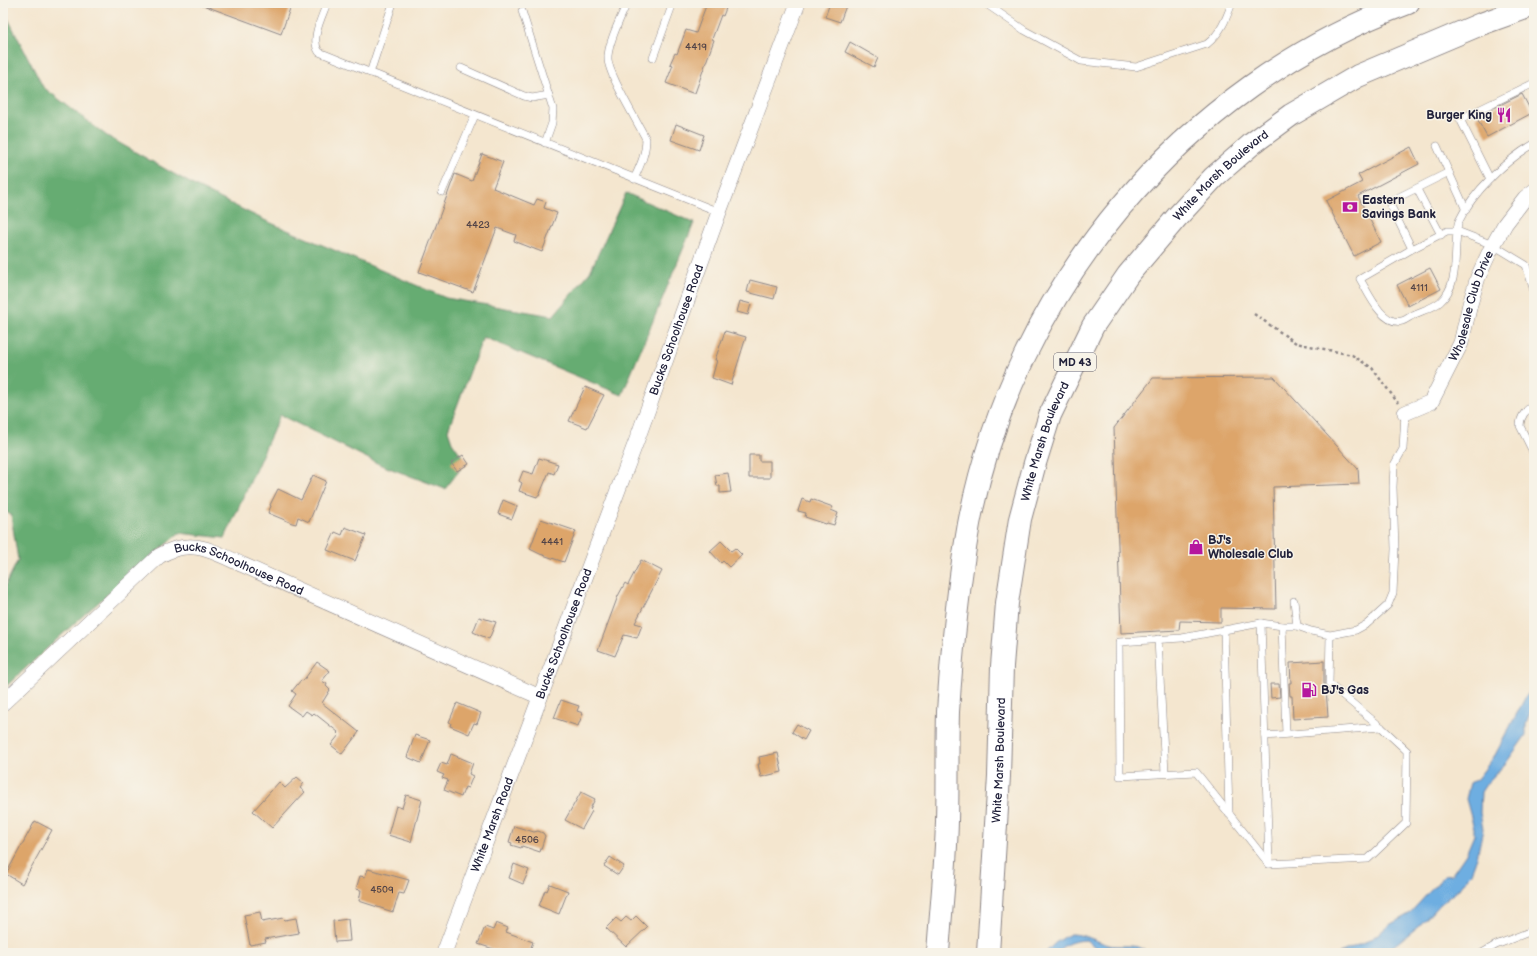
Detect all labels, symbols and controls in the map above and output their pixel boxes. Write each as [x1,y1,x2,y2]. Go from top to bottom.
house number: 4419 [685,41,707,53]
restaurant icon: Burger King [1495,106,1513,124]
place label: Burger King [1426,108,1492,123]
street label: White Marsh Boulevard [1170,127,1272,224]
place label: Eastern Savings Bank [1362,193,1437,222]
bank icon: Eastern Savings Bank [1341,198,1359,216]
house number: 4423 [466,219,490,231]
street label: Wholesale Club Drive [1446,248,1497,364]
street label: Bucks Schoolhouse Road [646,262,707,398]
house number: 4111 [1410,282,1428,294]
road number: MD 43 [1054,353,1096,371]
street label: White Marsh Boulevard [1018,379,1073,503]
place label: BJ's Wholesale Club [1208,533,1293,562]
house number: 4441 [541,536,563,548]
shop icon: BJ's Wholesale Club [1187,538,1205,556]
street label: Bucks Schoolhouse Road [173,540,306,599]
street label: Bucks Schoolhouse Road [533,567,596,701]
fuel station icon: BJ's Gas [1300,681,1318,699]
place label: BJ's Gas [1321,683,1369,698]
street label: White Marsh Boulevard [989,697,1009,824]
street label: White Marsh Road [468,775,517,874]
house number: 4506 [515,834,539,846]
house number: 4509 [370,884,394,896]

